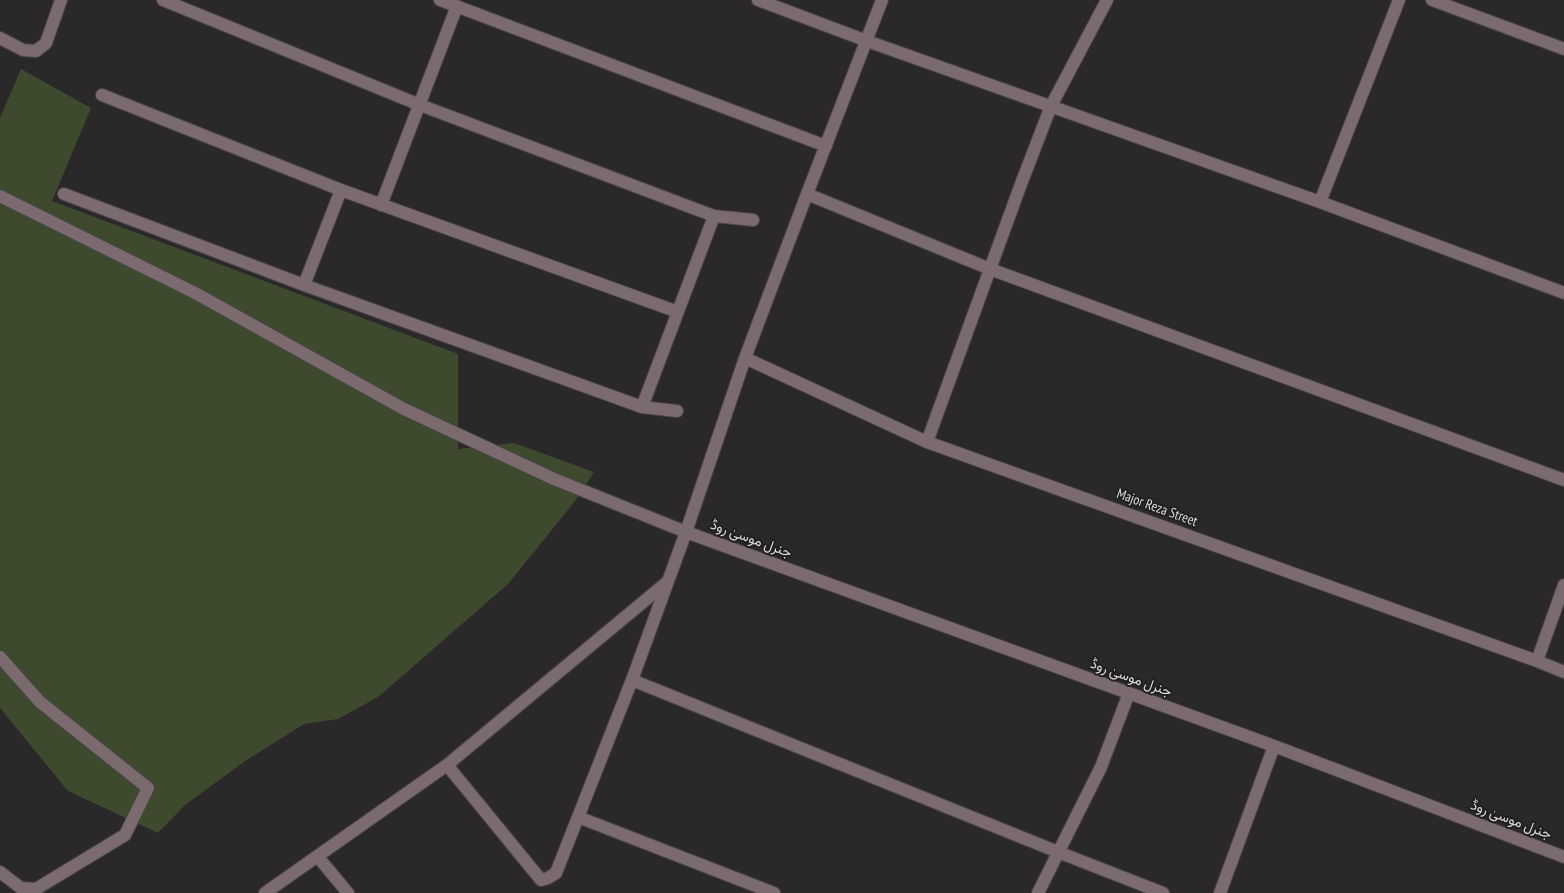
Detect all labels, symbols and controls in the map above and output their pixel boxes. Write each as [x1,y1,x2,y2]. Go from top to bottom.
street label: Major Reza Street [1114,486,1200,530]
street label: جنرل موسیٰ روڈ [708,517,794,561]
street label: جنرل موسیٰ روڈ [1088,656,1174,700]
street label: جنرل موسیٰ روڈ [1468,797,1554,843]

